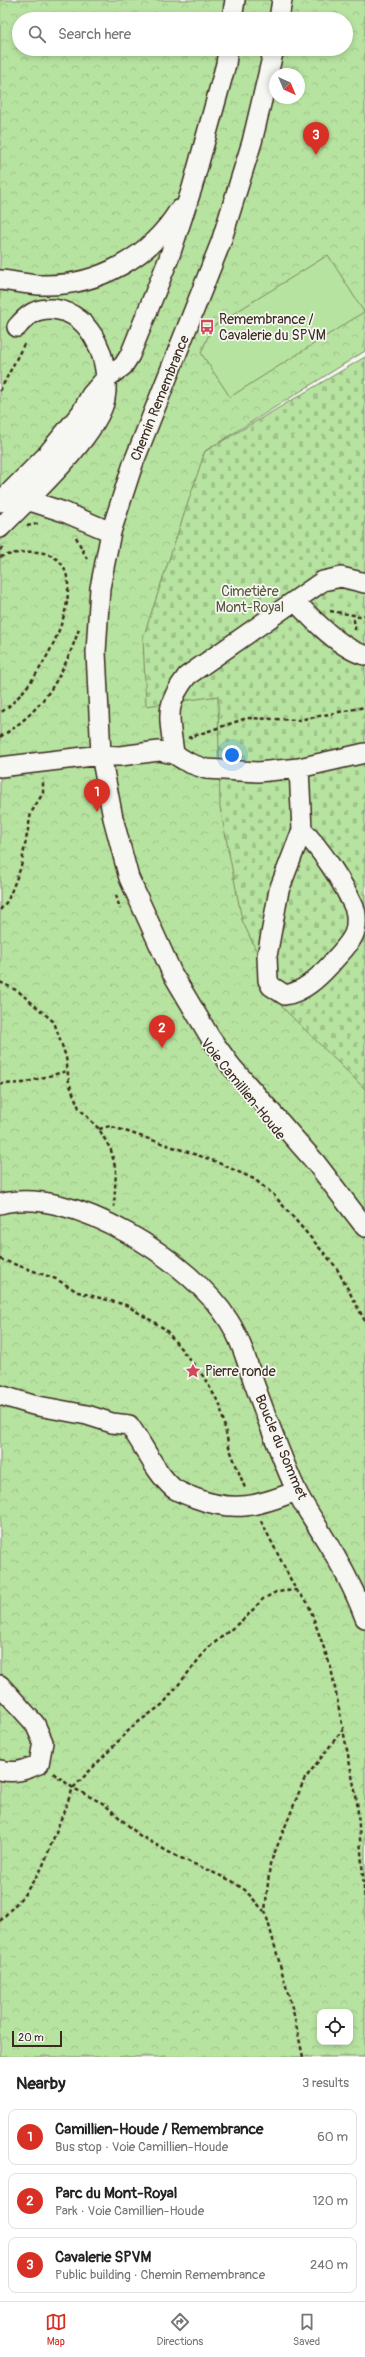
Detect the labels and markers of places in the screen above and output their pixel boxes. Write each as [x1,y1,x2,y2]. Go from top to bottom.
pin: 3 [303,122,329,155]
place label: Remembrance / Cavalerie du SPVM [219,311,326,344]
bus stop icon: Remembrance / Cavalerie du SPVM [198,318,216,336]
pin: 1 [84,779,110,812]
pin: 2 [149,1015,175,1048]
place icon: Pierre ronde [184,1362,202,1380]
place label: Pierre ronde [205,1363,276,1380]

